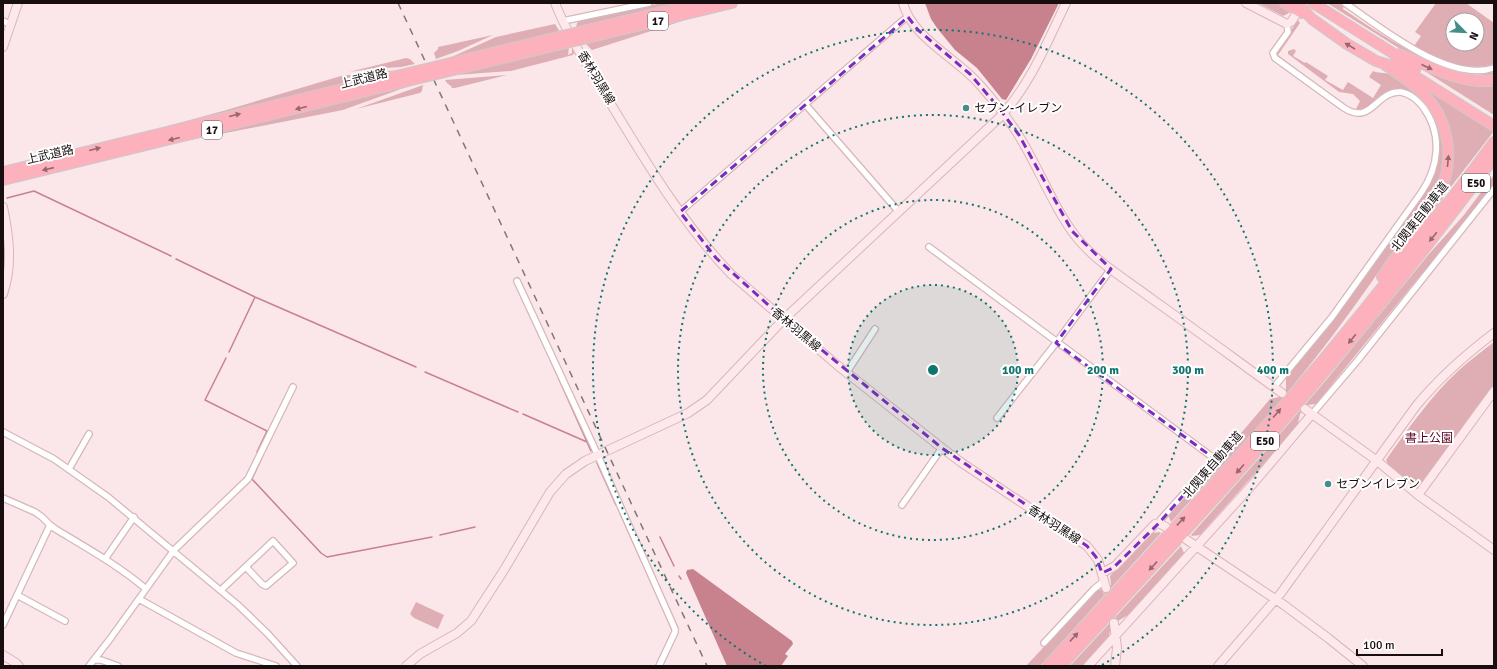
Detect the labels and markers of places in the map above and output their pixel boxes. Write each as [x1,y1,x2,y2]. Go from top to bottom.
place label: セブン-イレブン [974,101,1062,116]
marker: セブン-イレブン [961,103,971,113]
centre of rings [926,363,940,377]
place label: セブンイレブン [1336,477,1420,492]
marker: セブンイレブン [1323,479,1333,489]

